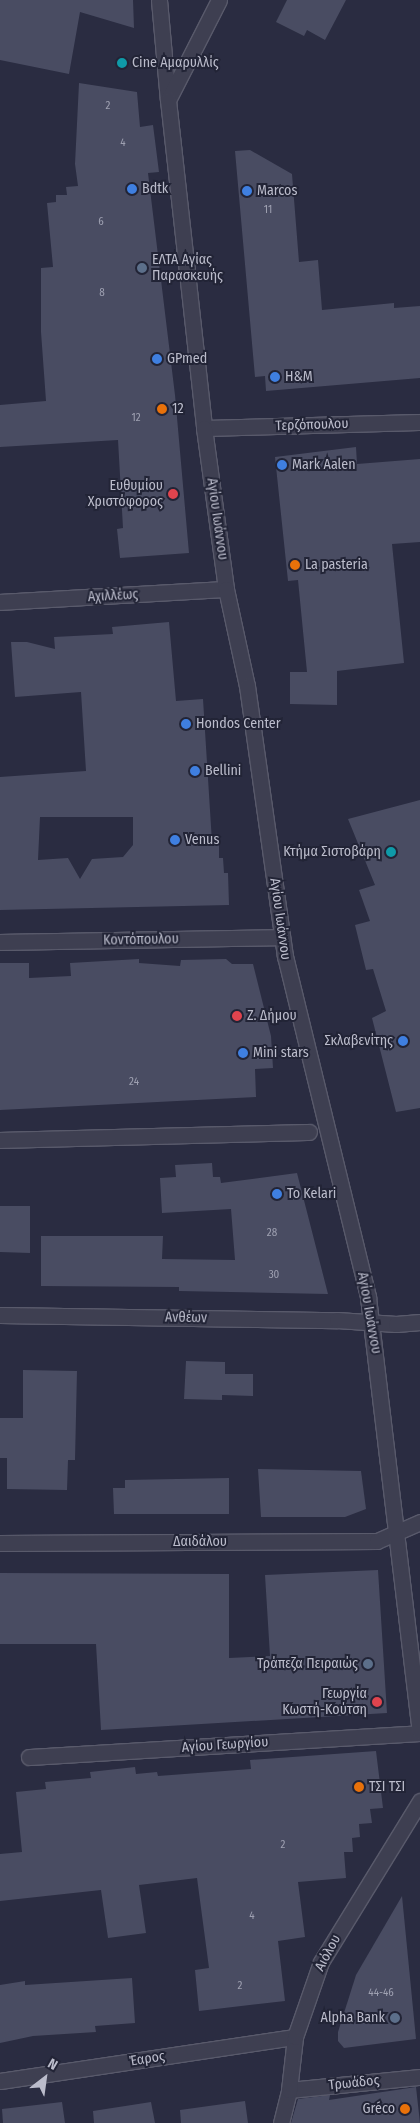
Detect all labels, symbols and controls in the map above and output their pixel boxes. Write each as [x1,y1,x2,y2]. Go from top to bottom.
place label: Cine Αμαρυλλίς [132,55,219,71]
marker: Cine Αμαρυλλίς [116,57,128,69]
house number: 2 [106,99,110,113]
house number: 4 [120,136,126,150]
place label: Bdtk [142,181,168,197]
marker: Bdtk [126,183,138,195]
place label: Marcos [257,183,297,199]
marker: Marcos [241,185,253,197]
house number: 11 [264,203,272,217]
house number: 6 [98,215,104,229]
place label: ΕΛΤΑ Αγίας Παρασκευής [152,252,223,284]
marker: ΕΛΤΑ Αγίας Παρασκευής [136,262,148,274]
house number: 8 [99,286,105,300]
place label: GPmed [167,351,207,367]
marker: GPmed [151,353,163,365]
place label: H&M [285,369,313,385]
marker: H&M [269,371,281,383]
place label: 12 [172,401,184,417]
marker: 12 [156,403,168,415]
house number: 12 [131,411,141,425]
street label: Τερζόπουλου [275,415,349,435]
place label: Mark Aalen [292,457,356,473]
marker: Mark Aalen [276,459,288,471]
street label: Αγίου Ιωάννου [203,477,231,561]
place label: Ευθυμίου Χριστόφορος [88,478,163,511]
marker: Ευθυμίου Χριστόφορος [167,488,179,500]
place label: La pasteria [305,557,368,573]
marker: La pasteria [289,559,301,571]
street label: Αχιλλέως [87,586,139,606]
place label: Hondos Center [196,716,281,732]
marker: Hondos Center [180,718,192,730]
place label: Bellini [205,763,241,779]
marker: Bellini [189,765,201,777]
place label: Venus [185,832,219,848]
marker: Venus [169,834,181,846]
place label: Κτήμα Σιστοβάρη [283,844,381,860]
marker: Κτήμα Σιστοβάρη [385,846,397,858]
street label: Αγίου Ιωάννου [266,877,294,961]
street label: Κοντόπουλου [103,931,179,949]
place label: Ζ. Δήμου [247,1008,297,1024]
marker: Ζ. Δήμου [231,1010,243,1022]
place label: Σκλαβενίτης [324,1033,393,1049]
marker: Σκλαβενίτης [397,1035,409,1047]
place label: Mini stars [253,1045,309,1061]
marker: Mini stars [237,1047,249,1059]
house number: 24 [129,1075,139,1089]
place label: To Kelari [287,1186,336,1202]
marker: To Kelari [271,1188,283,1200]
house number: 28 [267,1226,277,1240]
house number: 30 [269,1268,279,1282]
street label: Αγίου Ιωάννου [354,1271,384,1355]
street label: Ανθέων [165,1309,207,1327]
street label: Δαιδάλου [173,1534,227,1550]
place label: Τράπεζα Πειραιώς [257,1656,358,1672]
marker: Τράπεζα Πειραιώς [362,1658,374,1670]
place label: Γεωργία Κωστή-Κούτση [282,1686,367,1718]
marker: Γεωργία Κωστή-Κούτση [371,1696,383,1708]
street label: Αγίου Γεωργίου [181,1734,269,1756]
place label: ΤΣΙ ΤΣΙ [369,1779,405,1795]
marker: ΤΣΙ ΤΣΙ [353,1781,365,1793]
house number: 2 [281,1838,285,1852]
house number: 4 [249,1909,255,1923]
street label: Αιόλου [311,1932,345,1974]
house number: 2 [238,1979,242,1993]
house number: 44-46 [368,1986,394,2000]
place label: Alpha Bank [321,2010,385,2026]
marker: Alpha Bank [389,2012,401,2024]
street label: Έαρος [128,2048,166,2070]
north arrow [20,2053,70,2103]
text: N [45,2055,61,2074]
street label: Τρωάδος [328,2072,380,2094]
place label: Gréco [362,2101,395,2117]
marker: Gréco [399,2103,411,2115]

